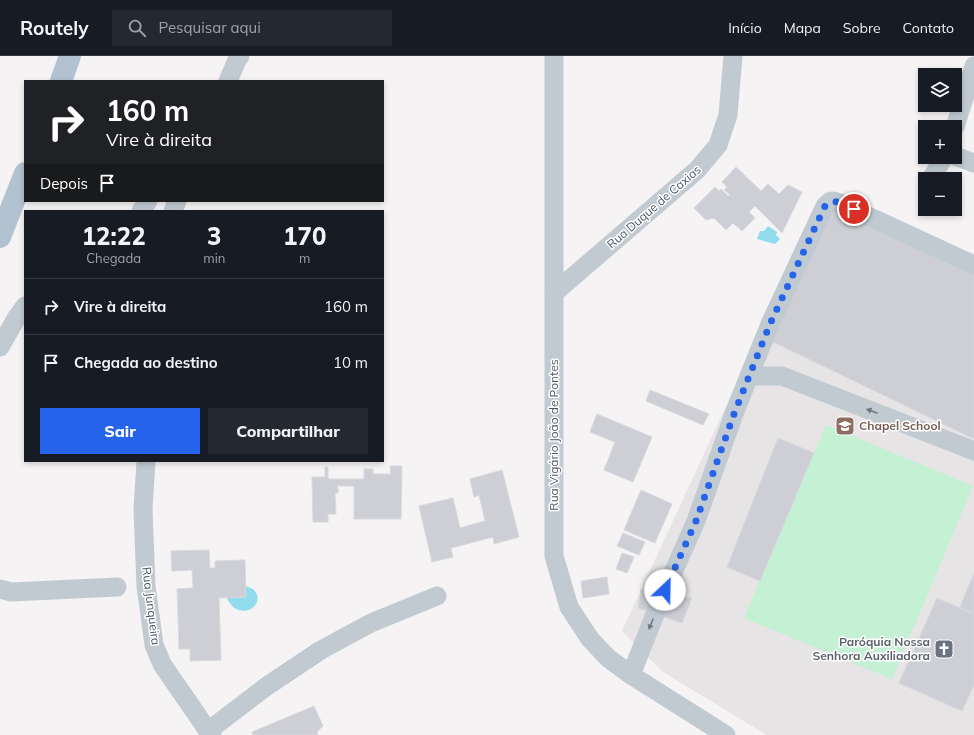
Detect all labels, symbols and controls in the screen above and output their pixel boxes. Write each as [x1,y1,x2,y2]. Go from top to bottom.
search box [112,10,392,46]
text: Routely [20,16,88,40]
icon: search [126,17,148,39]
text: Pesquisar aqui [158,18,261,37]
text: Início [728,19,762,37]
text: Mapa [784,19,821,37]
text: Sobre [843,19,881,37]
text: Contato [903,19,954,37]
map controls [918,68,962,216]
button: layers [918,68,962,112]
text: 160 m [106,93,189,128]
icon: right [40,96,92,148]
button: + [918,120,962,164]
text: Vire à direita [106,128,212,151]
street label: Rua Duque de Caxias [604,162,704,252]
icon: arrive [96,172,118,194]
button: − [918,172,962,216]
text: Depois [40,174,88,193]
pin [837,192,871,226]
icon: arrive [843,198,865,220]
text: 12:22 [82,221,146,251]
text: 3 [207,221,222,251]
text: 170 [283,221,326,251]
text: Chegada [86,250,141,266]
text: min [203,250,225,266]
text: m [299,250,310,266]
icon: right [40,296,62,318]
text: Vire à direita [74,297,166,316]
text: 160 m [324,297,368,316]
icon: arrive [40,352,62,374]
text: Chegada ao destino [74,353,218,372]
text: 10 m [333,353,368,372]
street label: Rua Vigário João de Pontes [546,359,561,511]
button: Sair [40,408,200,454]
button: Compartilhar [208,408,368,454]
one-way arrow [866,408,878,414]
school or university icon: Chapel School [834,415,856,437]
place label: Chapel School [859,418,941,433]
street label: Rua Junqueira [139,566,164,646]
position arrow [644,569,686,611]
one-way arrow [648,618,654,630]
place label: Paróquia Nossa Senhora Auxiliadora [813,634,930,663]
church icon: Paróquia Nossa Senhora Auxiliadora [933,638,955,660]

